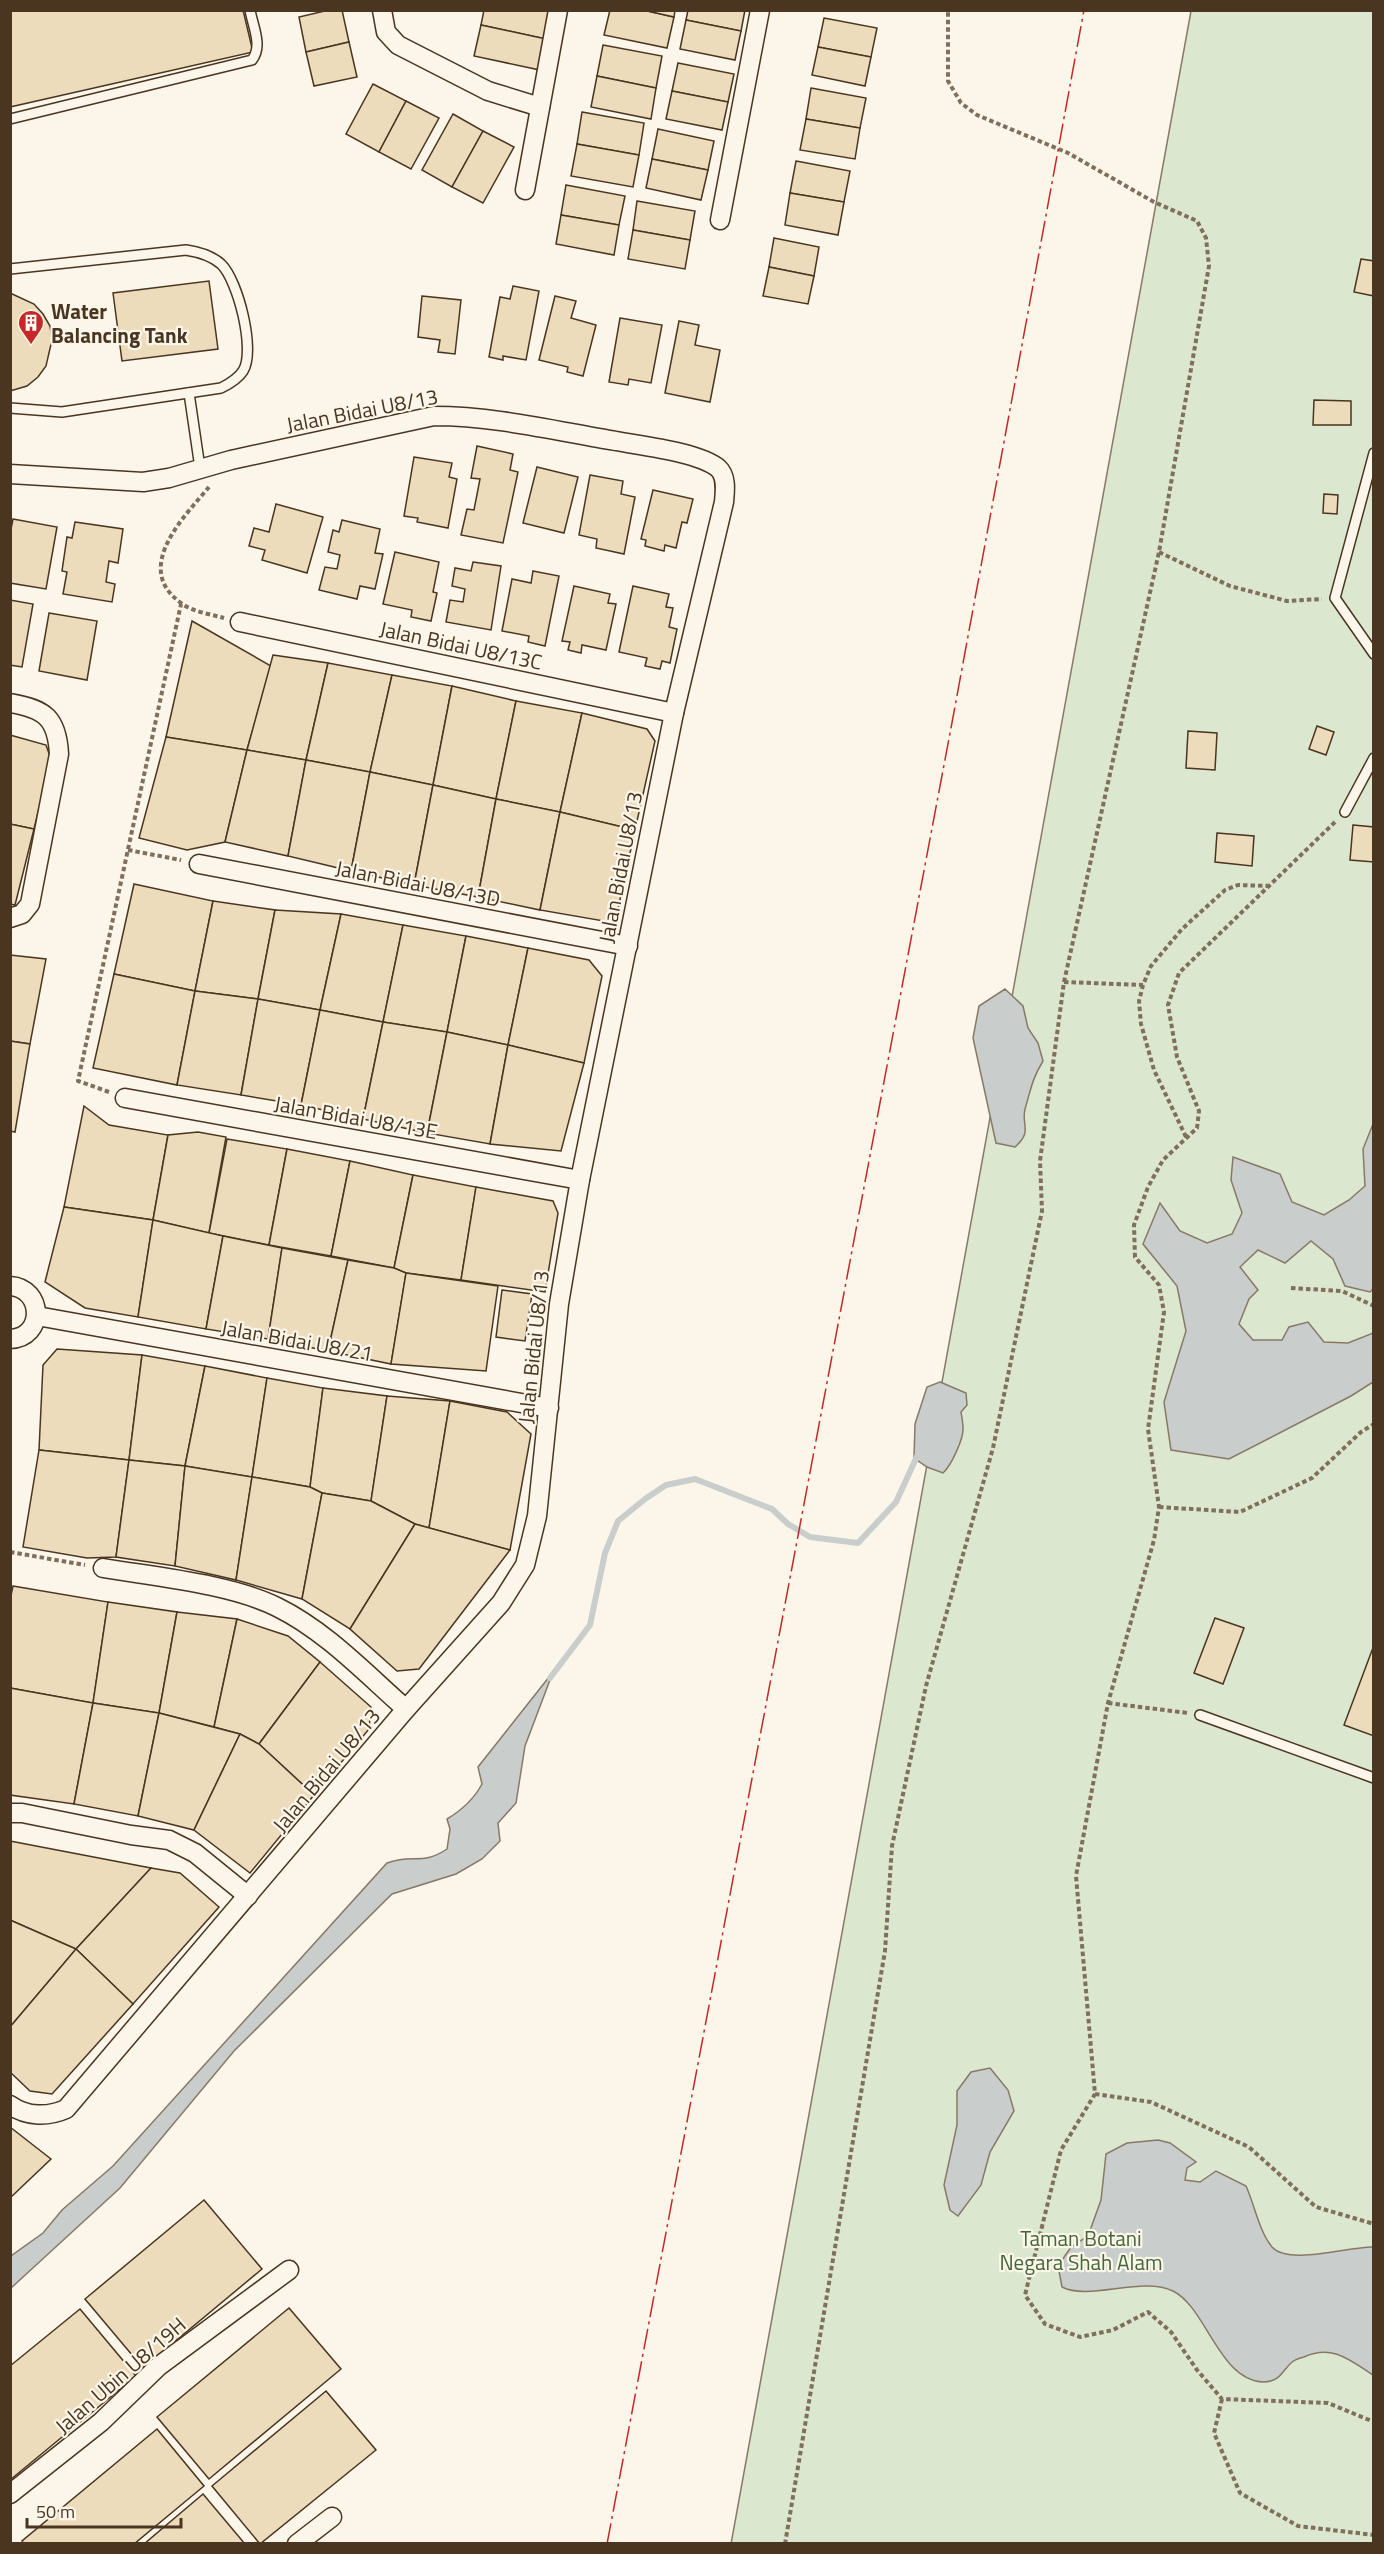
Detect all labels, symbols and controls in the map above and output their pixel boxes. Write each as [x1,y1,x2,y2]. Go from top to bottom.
place label: Water Balancing Tank [51,295,188,351]
building icon: Water Balancing Tank [16,308,46,346]
street label: Jalan Bidai U8/13 [284,380,440,440]
street label: Jalan Bidai U8/13C [377,612,545,678]
street label: Jalan Bidai U8/13 [590,789,650,945]
street label: Jalan Bidai U8/13D [333,851,503,915]
street label: Jalan Bidai U8/13E [272,1087,440,1147]
street label: Jalan Bidai U8/13 [509,1269,557,1425]
street label: Jalan Bidai U8/21 [219,1311,375,1369]
street label: Jalan Bidai U8/13 [264,1701,388,1839]
park label: Taman Botani Negara Shah Alam [1000,2222,1162,2278]
street label: Jalan Ubin U8/19H [47,2309,193,2441]
scale bar [27,2491,182,2529]
text: 50 m [36,2498,75,2525]

